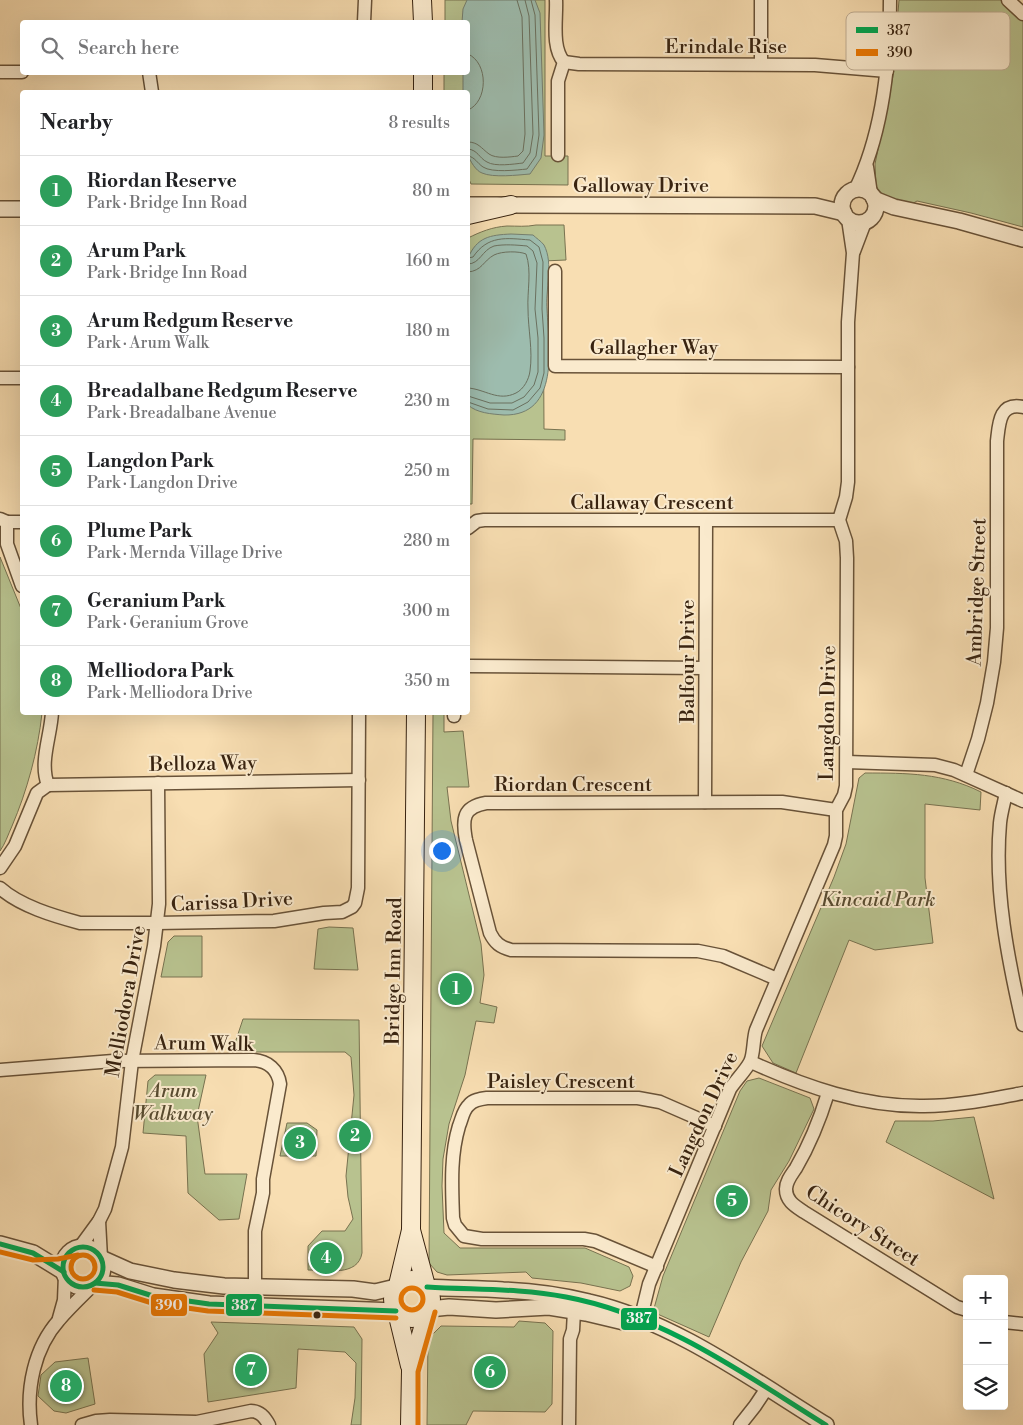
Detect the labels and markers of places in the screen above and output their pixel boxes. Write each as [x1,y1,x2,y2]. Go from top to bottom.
pin: 1 [440,970,472,1008]
pin: 2 [339,1117,371,1155]
pin: 3 [284,1124,316,1162]
pin: 5 [716,1182,748,1220]
pin: 4 [310,1239,342,1277]
unlabelled marker [312,1310,322,1320]
pin: 7 [235,1351,267,1389]
pin: 6 [474,1353,506,1391]
pin: 8 [50,1367,82,1405]

